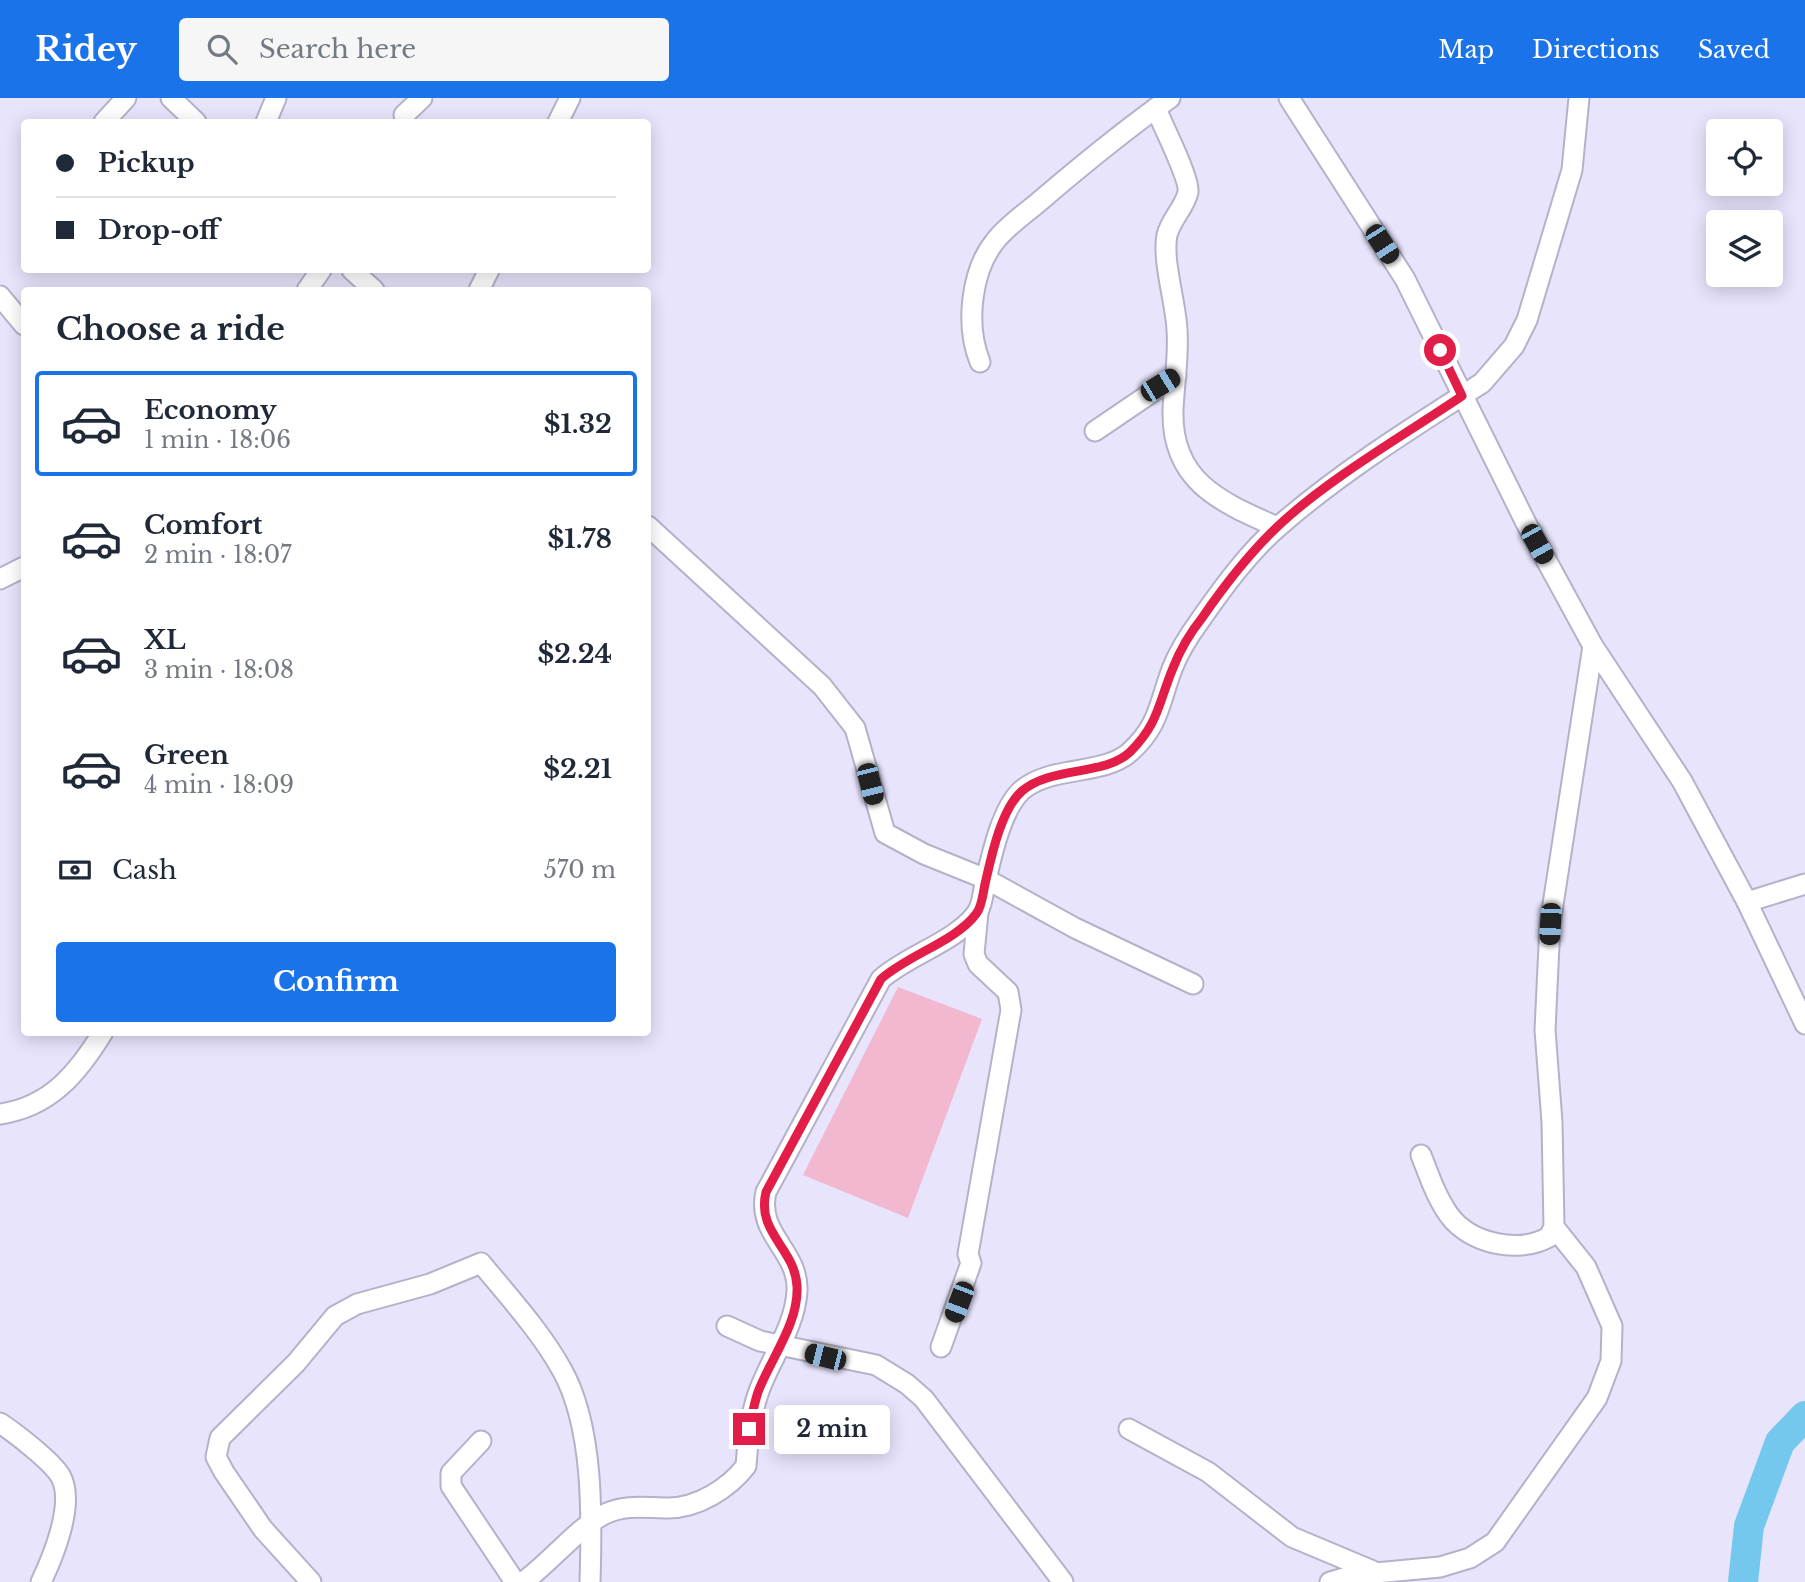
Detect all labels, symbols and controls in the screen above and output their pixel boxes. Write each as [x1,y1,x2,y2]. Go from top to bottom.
search box [179,18,669,81]
text: Ridey [35,29,137,70]
icon: search [203,30,241,68]
text: Search here [259,33,416,65]
text: Map [1438,35,1494,64]
text: Directions [1532,35,1660,64]
text: Saved [1698,35,1770,64]
map controls [1706,119,1783,287]
button: locate [1706,119,1783,196]
text: Pickup [98,147,195,179]
button: layers [1706,210,1783,287]
text: Drop-off [98,214,219,246]
car [1362,221,1403,267]
text: Choose a ride [56,309,285,349]
route start [1424,334,1456,366]
car [1137,365,1184,405]
icon: car [60,392,123,455]
text: Economy [144,394,277,426]
text: $1.32 [544,408,612,440]
text: 1 min · 18:06 [144,426,291,454]
icon: car [60,507,123,570]
text: Comfort [144,509,262,541]
car [1518,521,1557,567]
text: $1.78 [548,523,612,555]
text: 2 min · 18:07 [144,541,292,569]
icon: car [60,622,123,685]
text: XL [144,624,186,656]
text: $2.24 [537,638,612,670]
text: 3 min · 18:08 [144,656,294,684]
icon: car [60,737,123,800]
text: Green [144,739,229,771]
text: $2.21 [543,753,612,785]
car [855,761,886,807]
text: 4 min · 18:09 [144,771,294,799]
icon: cash [56,851,94,889]
text: Cash [112,854,177,886]
text: 570 m [544,856,616,884]
car [1539,902,1562,946]
button: Confirm [56,942,616,1022]
car [942,1279,977,1325]
car [803,1342,848,1372]
callout: 2 min [774,1404,889,1454]
route end [733,1413,765,1445]
text: 2 min [796,1415,868,1443]

